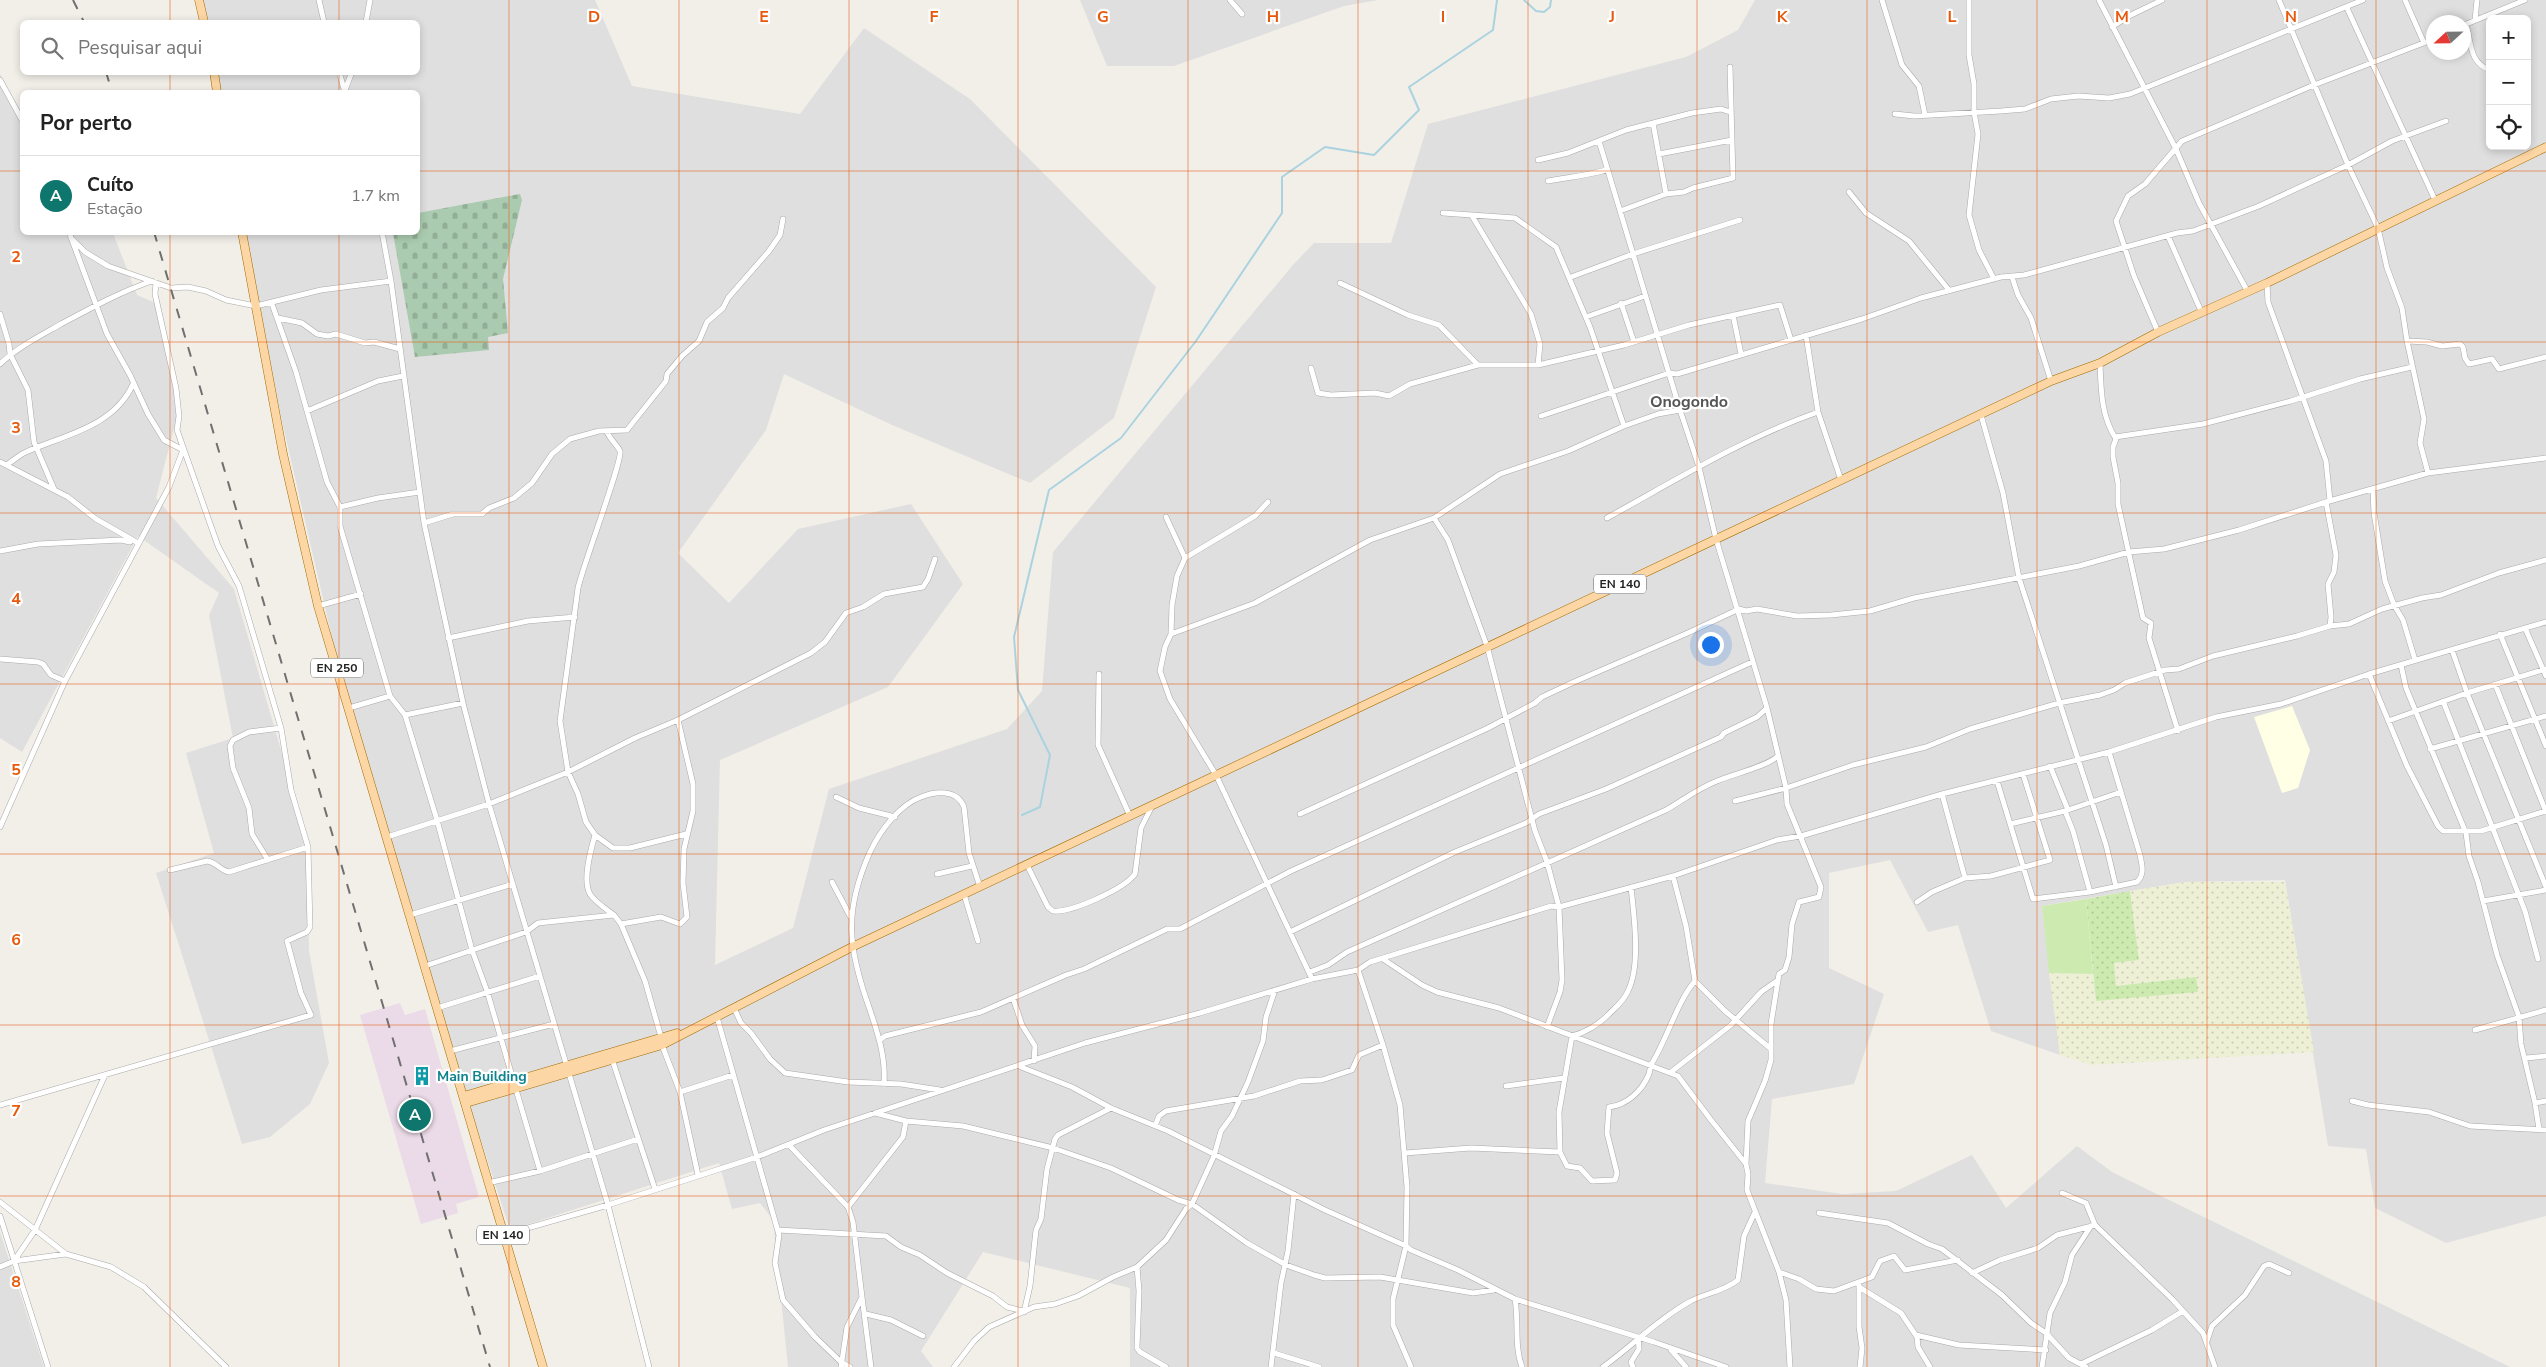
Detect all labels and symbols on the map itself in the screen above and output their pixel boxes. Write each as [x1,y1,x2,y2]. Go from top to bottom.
text: D [588,6,600,28]
text: E [759,6,769,28]
text: F [930,6,939,28]
text: G [1097,6,1109,28]
text: H [1267,6,1279,28]
text: I [1441,6,1445,28]
text: J [1608,6,1615,28]
text: K [1777,6,1789,28]
text: L [1948,6,1957,28]
text: M [2115,6,2129,28]
text: N [2285,6,2297,28]
north arrow [2426,15,2471,60]
text: 2 [11,246,21,268]
district label: Onogondo [1650,391,1728,413]
text: 3 [11,417,21,439]
road number: EN 140 [1594,574,1646,594]
text: 4 [11,588,21,610]
your location [1698,632,1724,658]
road number: EN 250 [311,658,363,678]
text: 5 [11,759,21,781]
text: 6 [11,929,21,951]
building icon: Main Building [411,1065,433,1087]
place label: Main Building [437,1067,527,1086]
pin: A [399,1096,431,1134]
text: 7 [11,1100,21,1122]
road number: EN 140 [477,1226,529,1244]
text: 8 [11,1271,21,1293]

